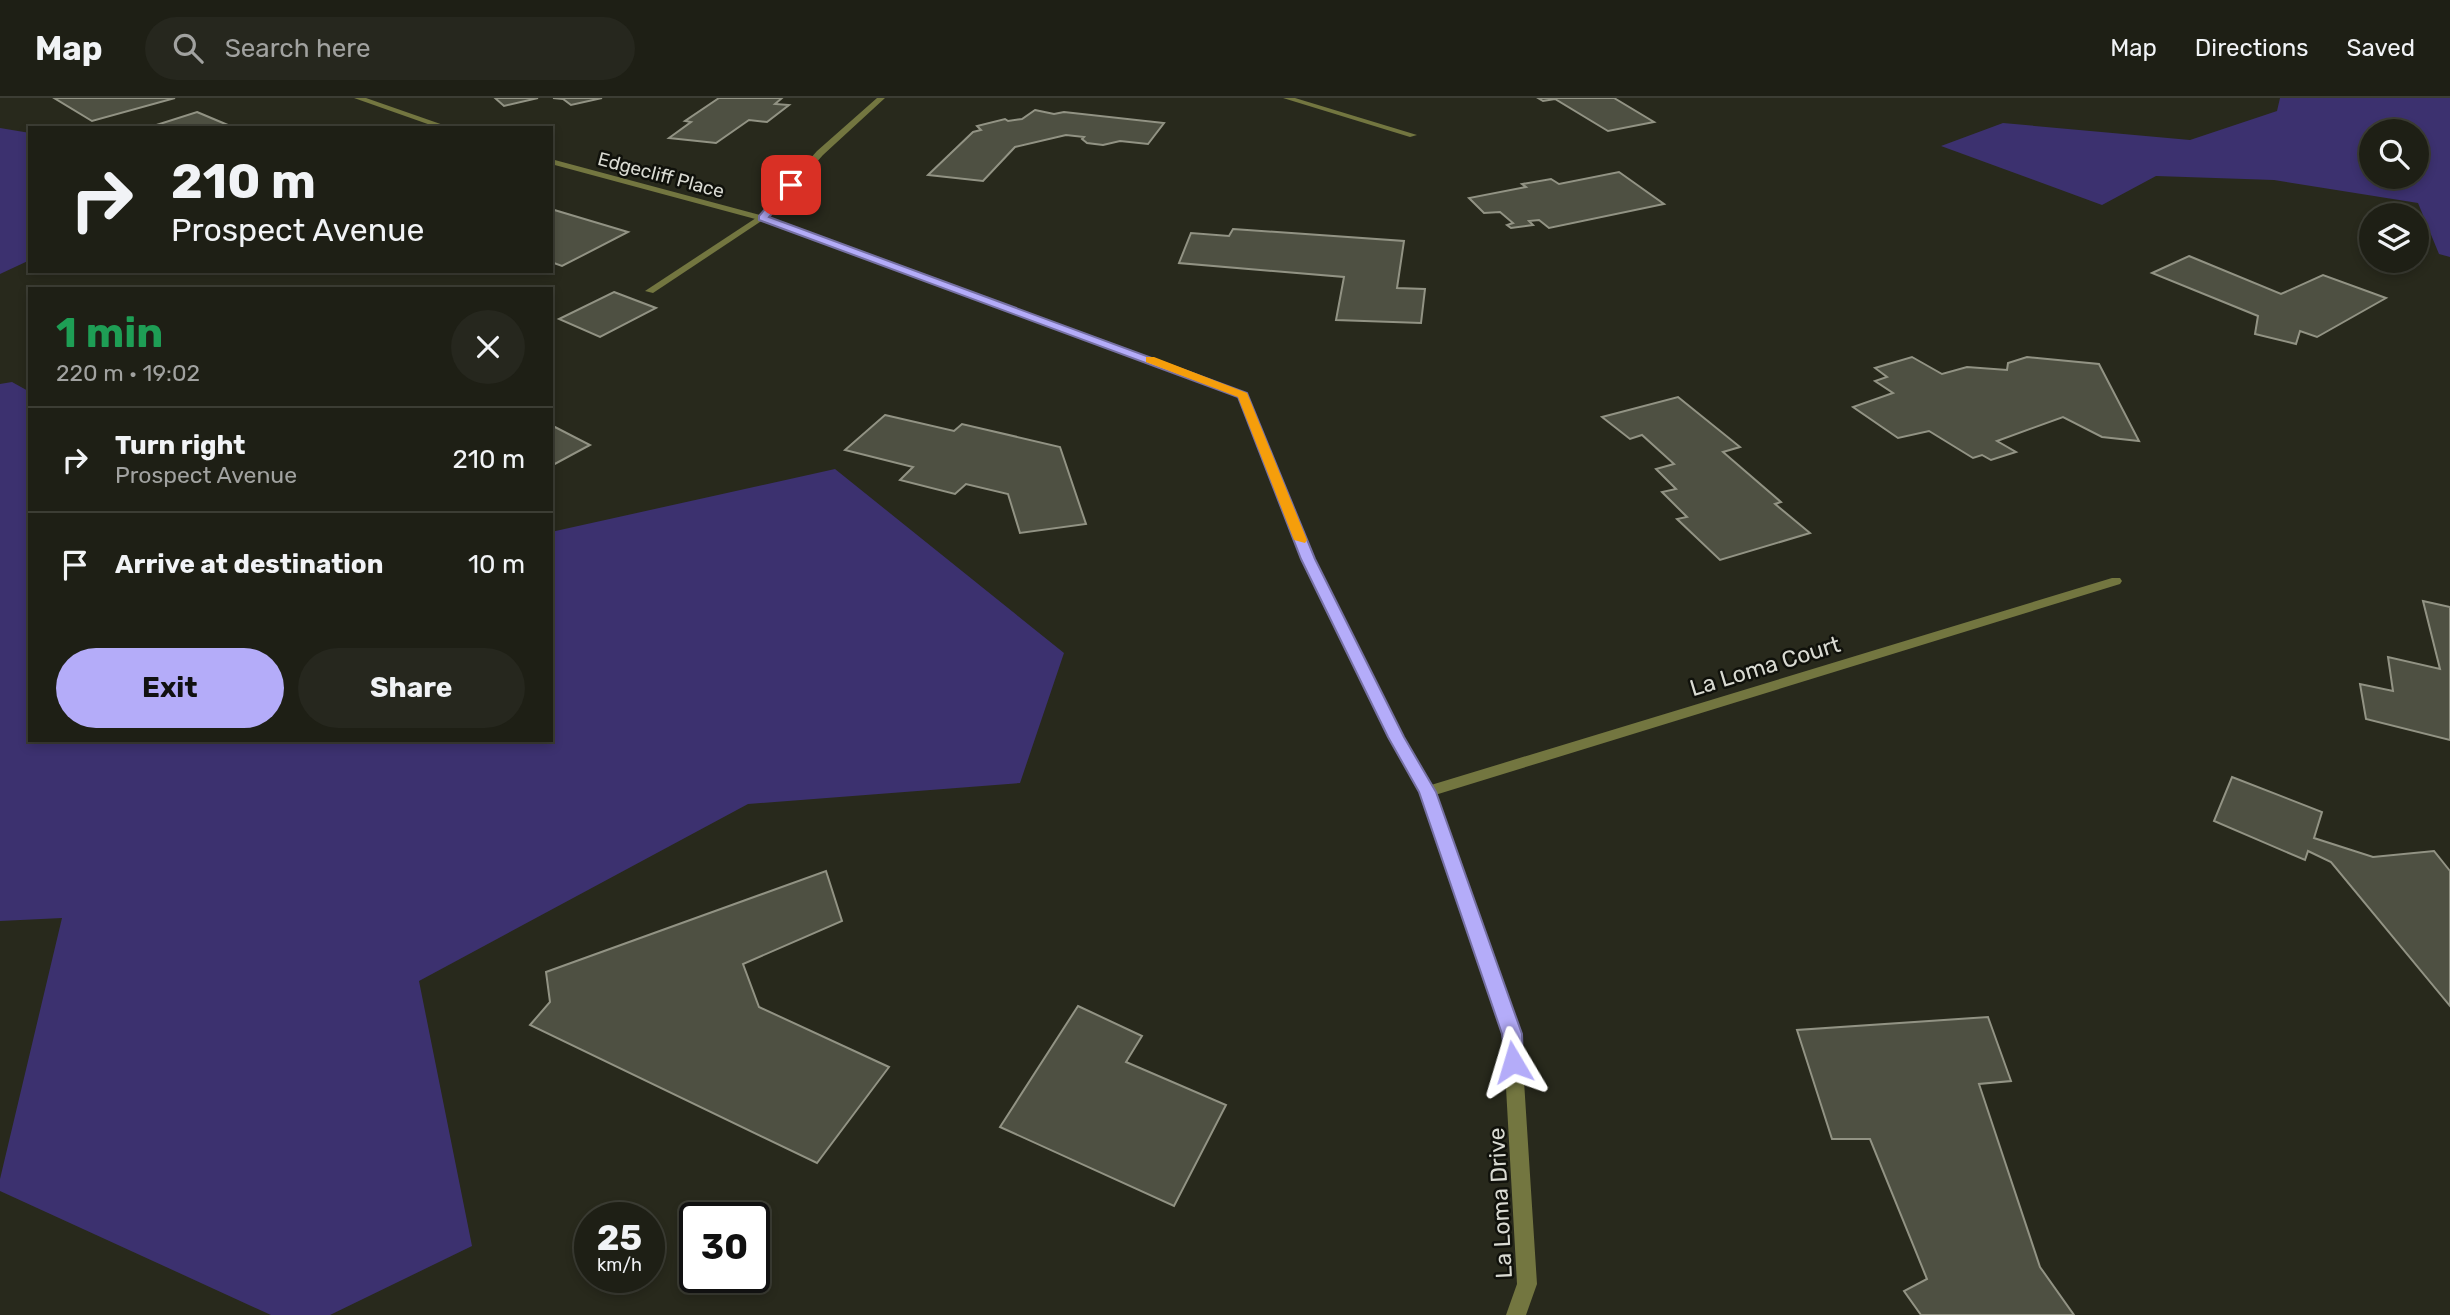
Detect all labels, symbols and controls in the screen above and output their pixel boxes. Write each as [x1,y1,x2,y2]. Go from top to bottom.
search box [145,17,635,80]
text: Map [35,29,103,68]
icon: search [169,29,207,67]
text: Search here [225,33,370,64]
text: Map [2110,34,2157,62]
text: Directions [2195,34,2308,62]
text: Saved [2346,34,2415,62]
map controls [2359,119,2429,273]
button: search [2359,119,2429,189]
street label: Edgecliff Place [595,147,727,203]
text: 210 m [171,152,316,210]
icon: right [56,154,147,245]
pin [761,155,821,215]
icon: arrive [772,166,810,204]
button: layers [2359,203,2429,273]
text: Prospect Avenue [171,211,424,249]
text: 1 min [56,308,163,358]
button: close [451,310,525,384]
text: 220 m · 19:02 [56,359,200,387]
text: Turn right [115,430,245,461]
icon: right [56,441,94,479]
text: 210 m [453,444,525,475]
text: Prospect Avenue [115,461,297,489]
icon: arrive [56,546,94,584]
text: Arrive at destination [115,549,383,580]
text: 10 m [468,549,525,580]
street label: La Loma Court [1686,630,1844,702]
button: Exit [56,648,284,728]
button: Share [298,648,525,728]
position arrow [1476,1025,1550,1099]
street label: La Loma Drive [1482,1127,1518,1279]
speed limit sign: 30 [679,1202,770,1293]
text: 25 [597,1217,642,1259]
text: km/h [597,1254,642,1276]

